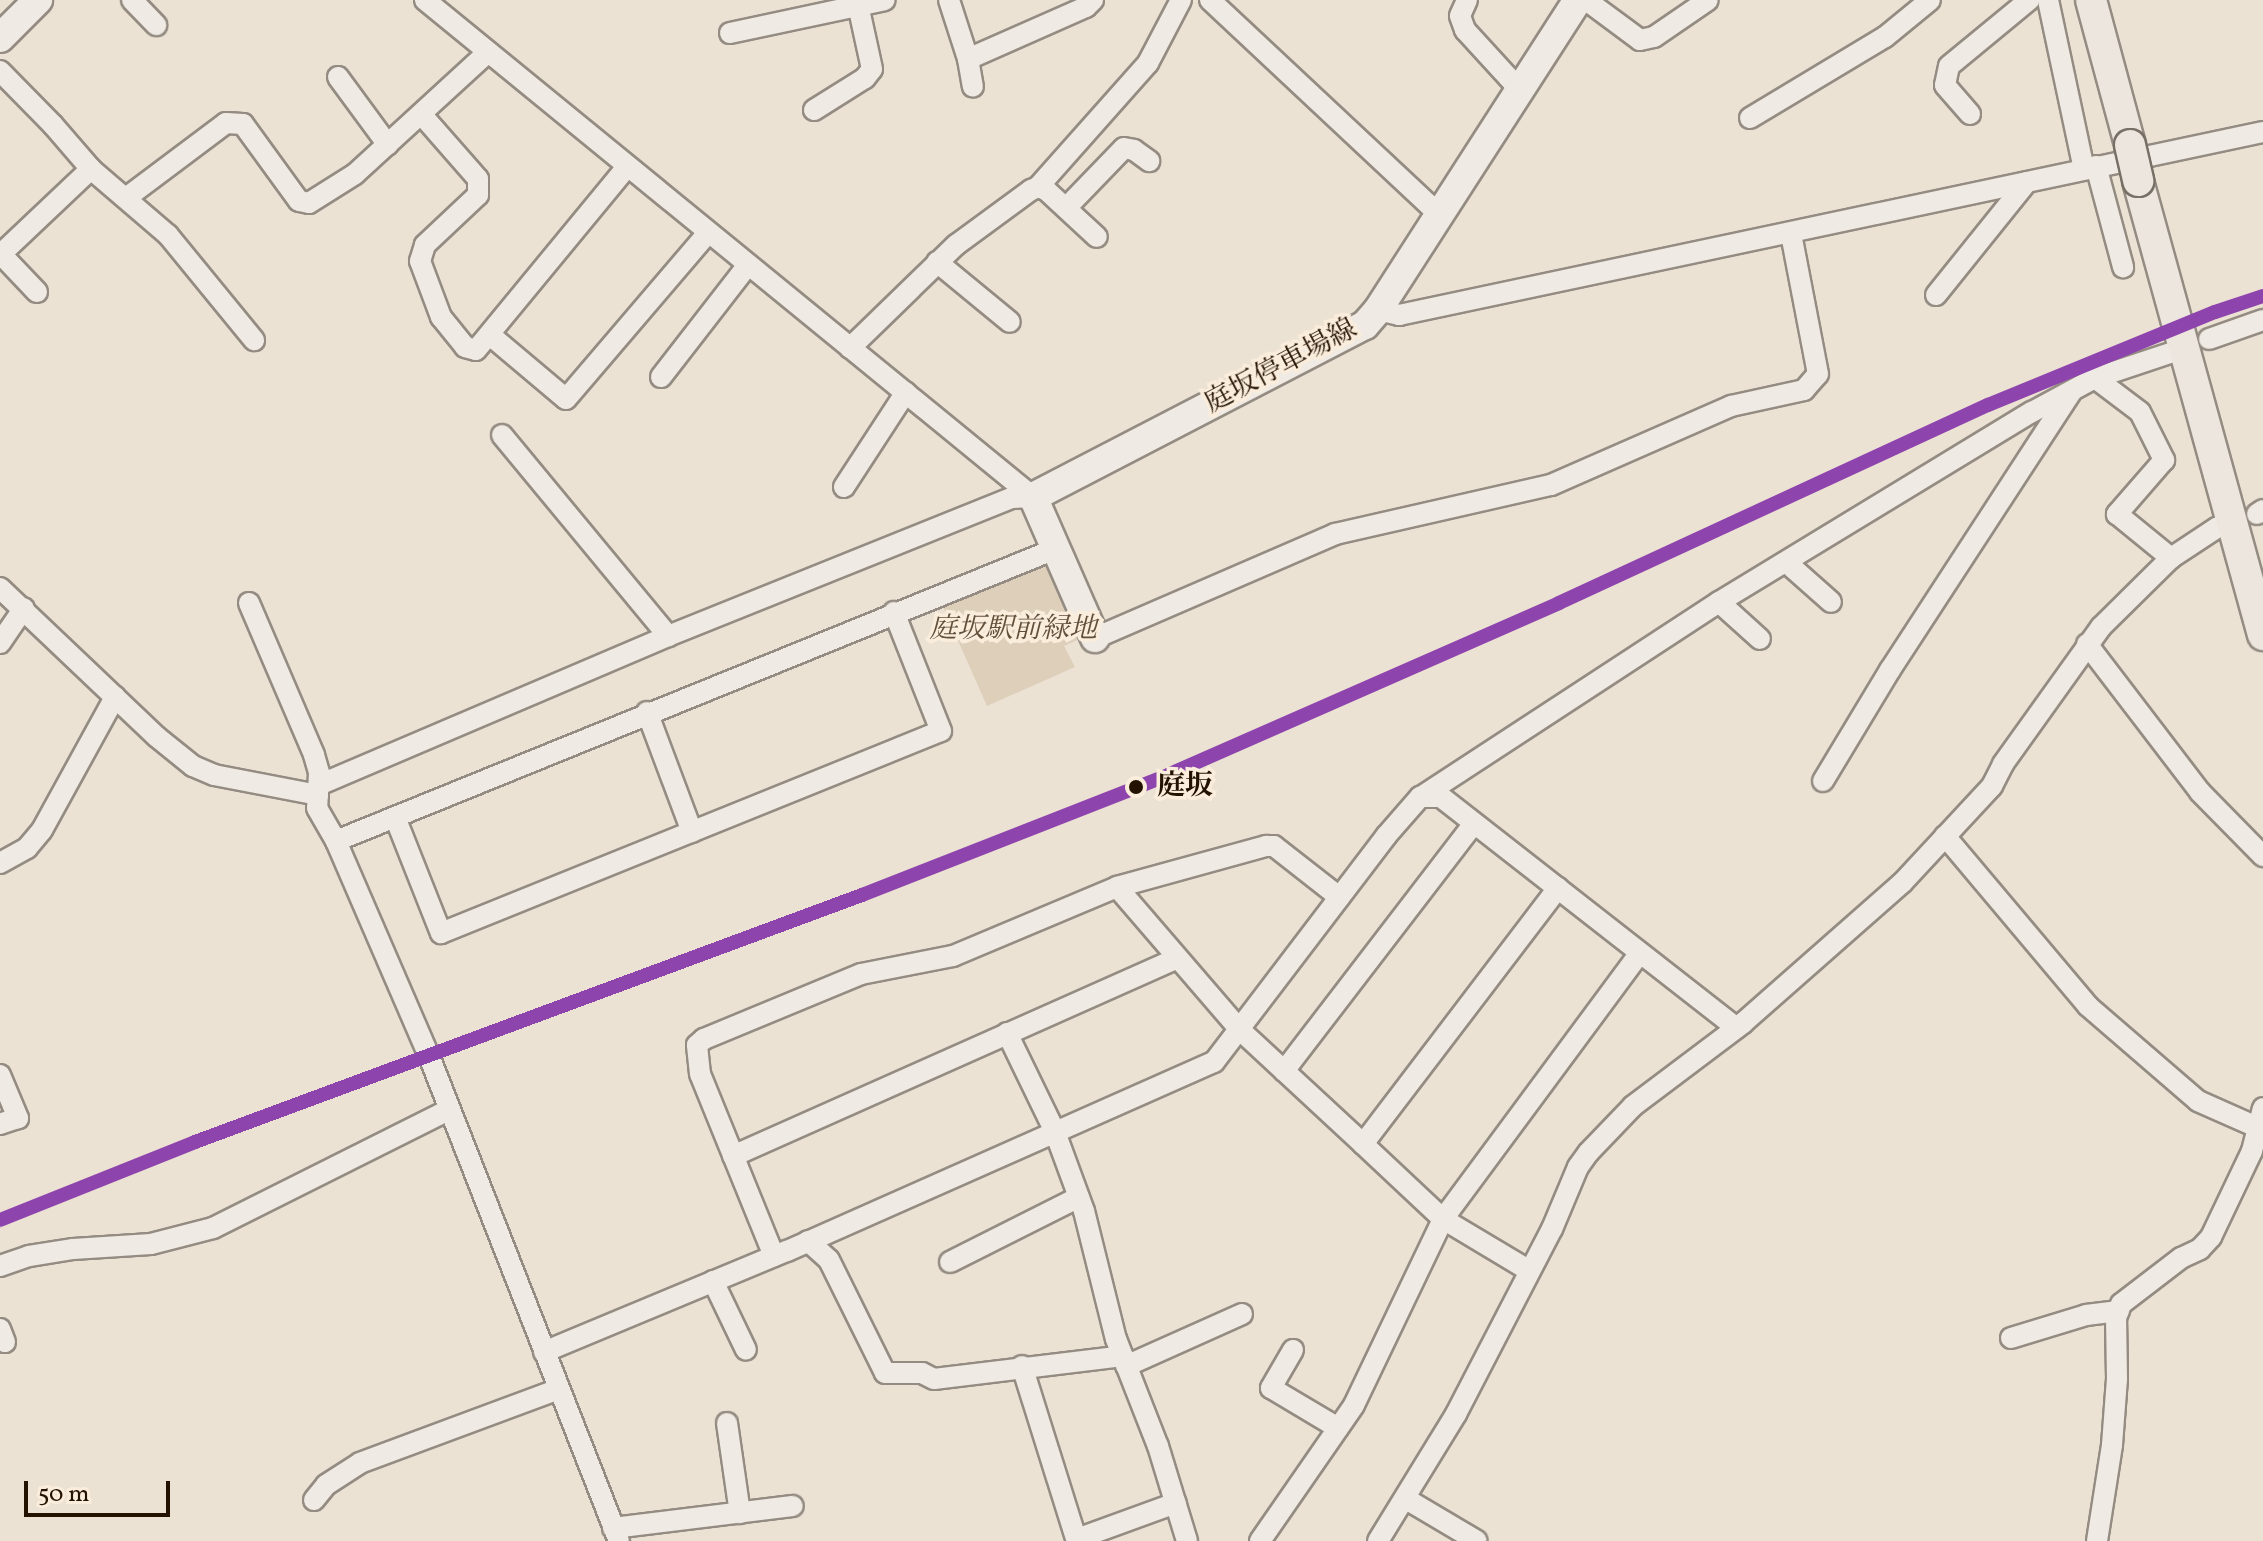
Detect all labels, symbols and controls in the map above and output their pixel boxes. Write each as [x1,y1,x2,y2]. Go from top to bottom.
street label: 庭坂停車場線 [1199,313,1363,421]
park label: 庭坂駅前緑地 [929,613,1097,647]
place label: 庭坂 [1157,770,1213,804]
marker: 庭坂 [1122,773,1150,801]
scale bar [28,1465,174,1515]
text: 50 m [38,1478,90,1512]

